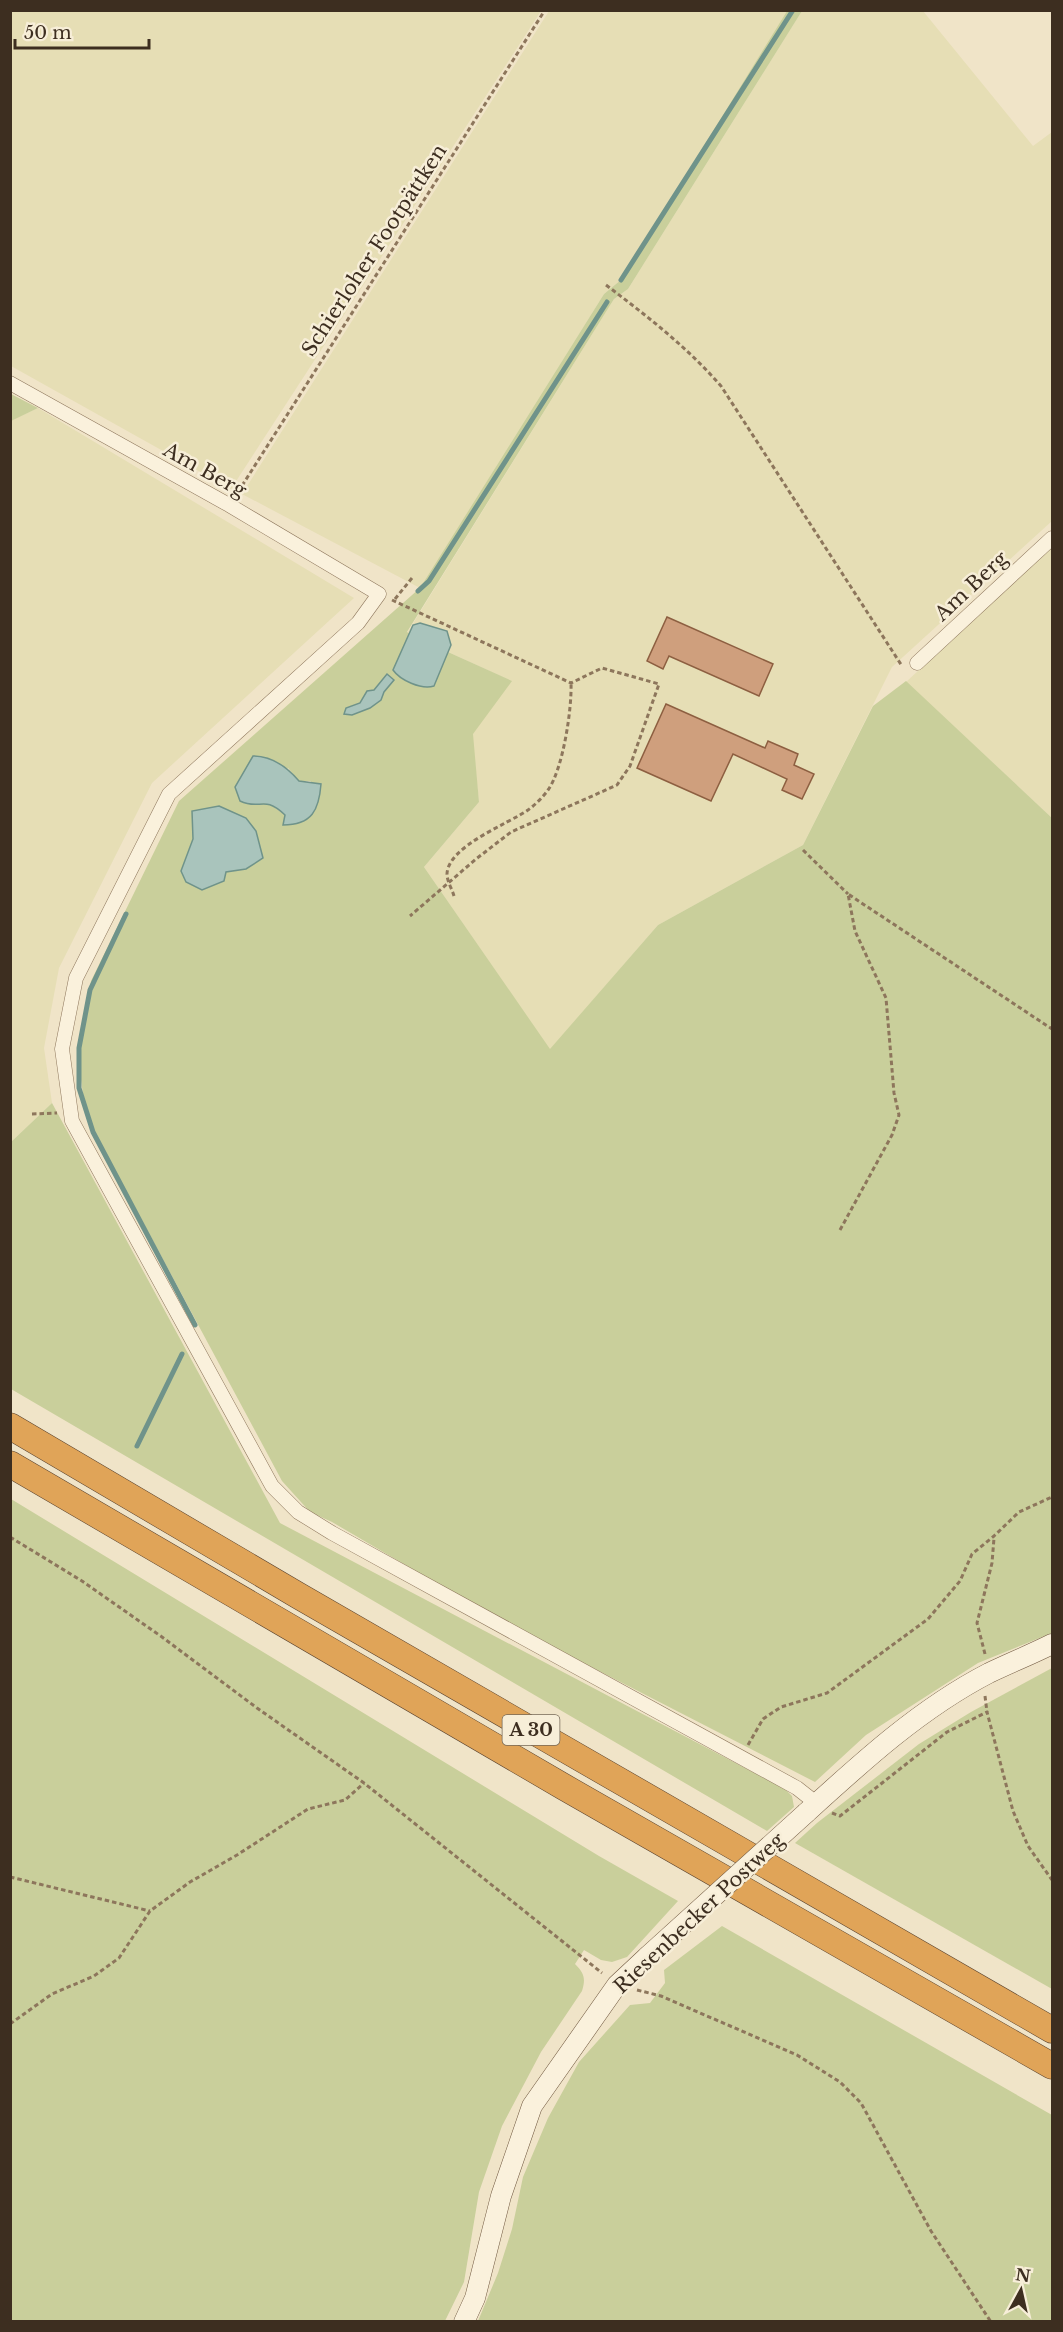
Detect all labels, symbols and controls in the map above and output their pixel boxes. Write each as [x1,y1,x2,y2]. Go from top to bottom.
scale bar [15,12,148,50]
text: 50 m [24,22,72,44]
street label: Schierloher Footpättken [296,139,452,360]
street label: Am Berg [159,437,251,503]
street label: Am Berg [929,546,1013,626]
road number: A 30 [502,1715,560,1745]
street label: Riesenbecker Postweg [609,1827,790,1998]
north arrow [991,2260,1051,2320]
text: N [1014,2264,1032,2286]

